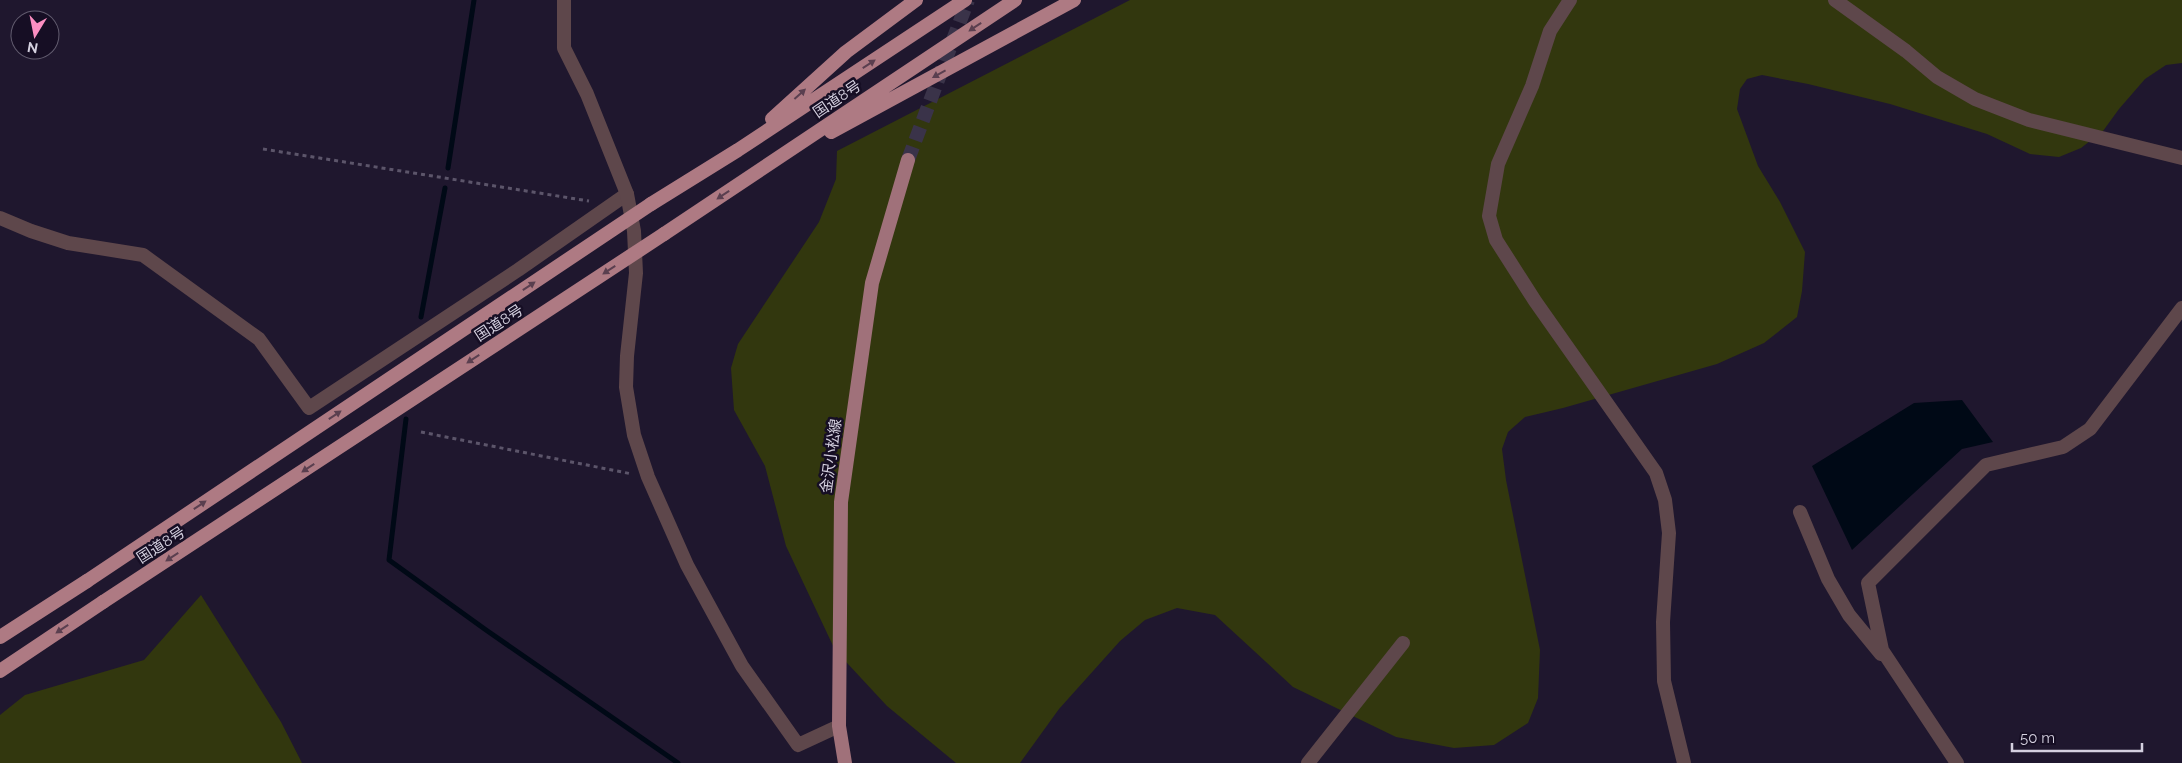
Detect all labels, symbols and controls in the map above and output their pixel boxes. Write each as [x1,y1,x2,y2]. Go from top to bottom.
north arrow [10,10,60,60]
one-way arrow [968,22,981,32]
text: N [26,39,39,57]
one-way arrow [862,59,875,69]
one-way arrow [932,69,945,78]
street label: 国道8号 [810,76,864,122]
one-way arrow [794,88,806,100]
one-way arrow [716,190,730,199]
one-way arrow [602,265,616,275]
one-way arrow [522,281,535,291]
street label: 国道8号 [471,301,527,345]
one-way arrow [466,354,480,364]
one-way arrow [329,410,342,420]
street label: 金沢小松線 [817,418,845,494]
one-way arrow [301,463,315,472]
one-way arrow [193,501,207,510]
street label: 国道8号 [133,523,189,567]
one-way arrow [166,552,179,562]
one-way arrow [56,624,69,634]
scale bar [2012,720,2142,752]
text: 50 m [2020,729,2055,747]

